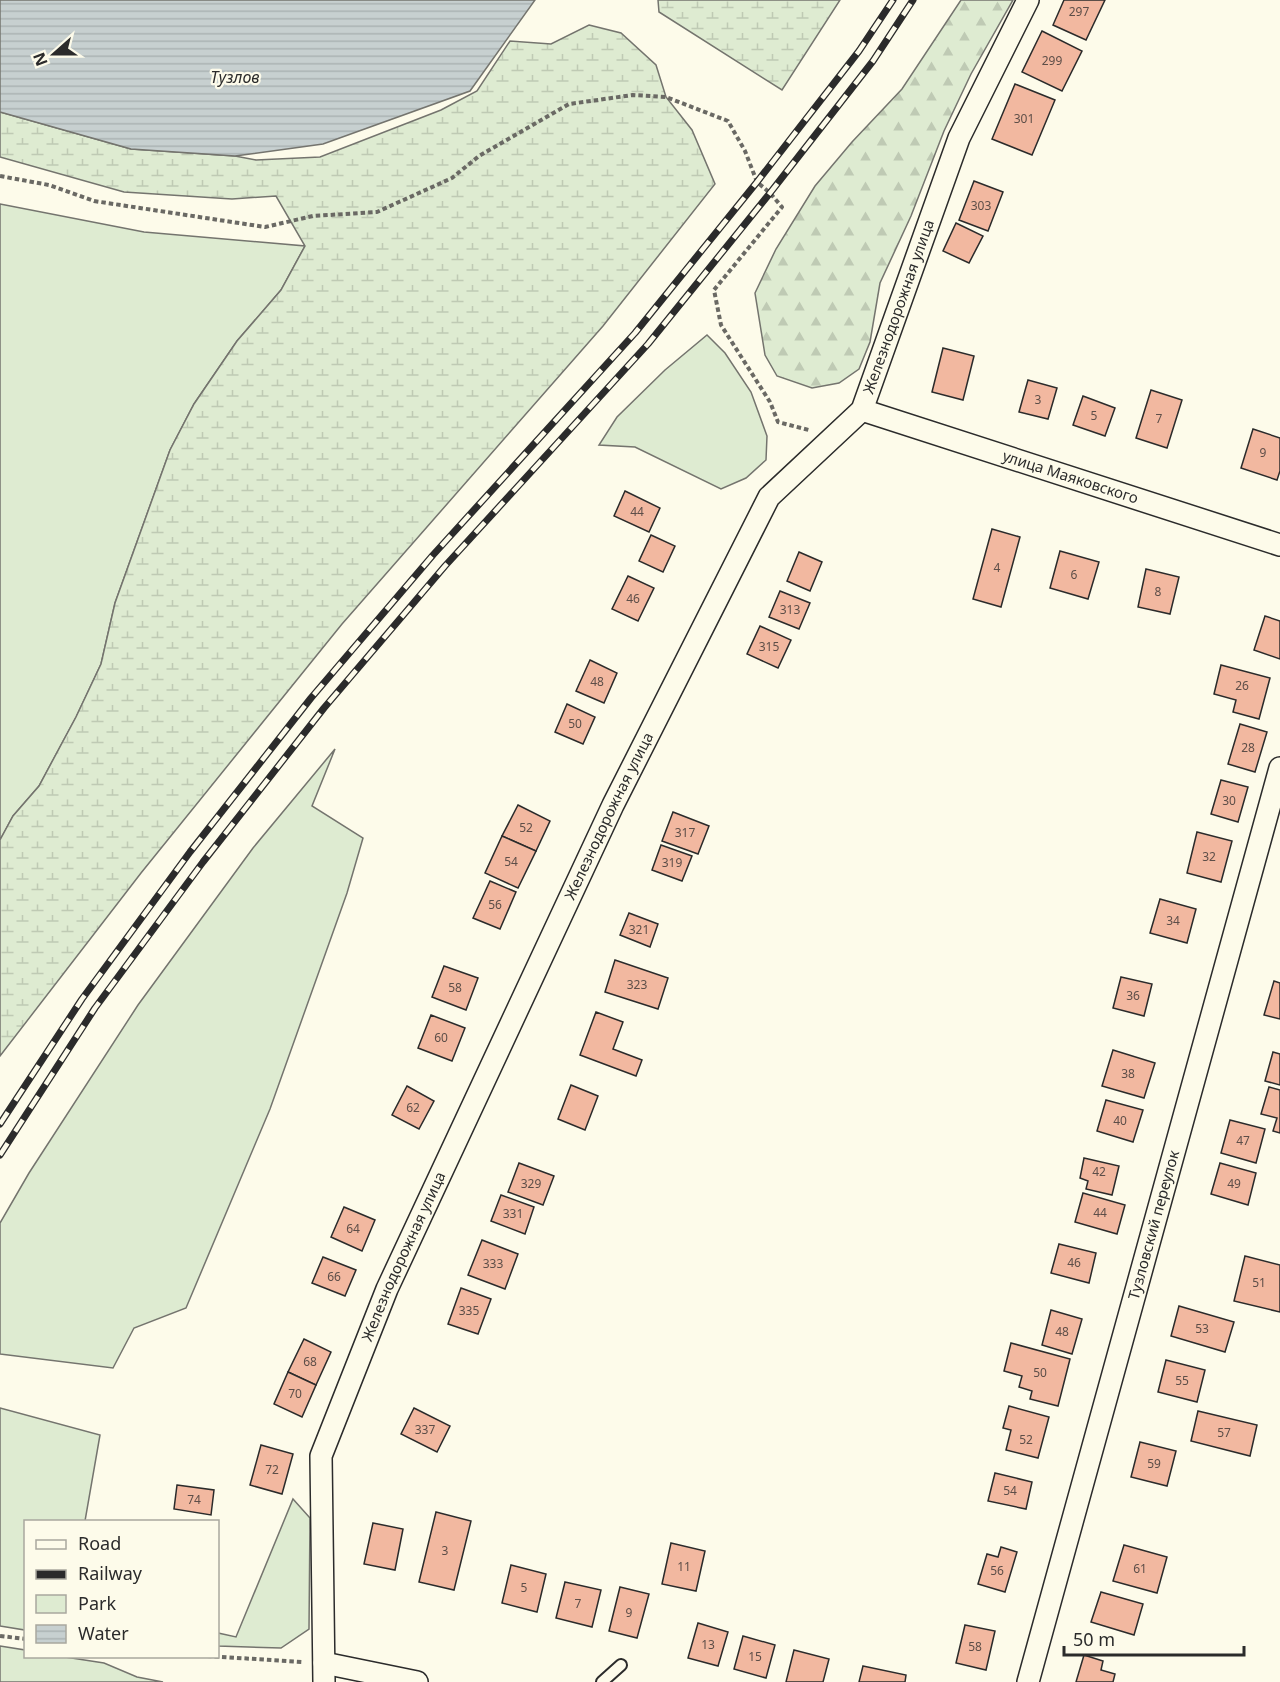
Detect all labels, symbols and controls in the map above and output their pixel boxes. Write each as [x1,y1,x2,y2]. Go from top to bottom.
house number: 297 [1069,3,1089,20]
north arrow [24,24,84,84]
text: N [27,49,53,69]
house number: 299 [1042,52,1062,69]
water label: Тузлов [210,66,260,88]
house number: 301 [1014,110,1034,127]
house number: 303 [971,197,991,214]
street label: Железнодорожная улица [858,216,938,396]
house number: 3 [1035,391,1042,408]
house number: 5 [1091,407,1098,424]
house number: 7 [1156,410,1163,427]
house number: 9 [1260,444,1267,461]
street label: улица Маяковского [1000,445,1141,508]
house number: 44 [630,503,644,520]
house number: 4 [994,559,1001,576]
house number: 6 [1071,566,1078,583]
house number: 8 [1155,583,1162,600]
house number: 46 [626,590,640,607]
house number: 313 [780,601,800,618]
house number: 315 [759,638,779,655]
house number: 48 [590,673,604,690]
house number: 26 [1235,677,1249,694]
house number: 50 [568,715,582,732]
street label: Железнодорожная улица [559,729,657,903]
house number: 28 [1241,739,1255,756]
house number: 30 [1222,792,1236,809]
house number: 52 [519,819,533,836]
house number: 317 [675,824,695,841]
house number: 32 [1202,848,1216,865]
house number: 54 [504,853,518,870]
house number: 319 [662,854,682,871]
house number: 56 [488,896,502,913]
house number: 34 [1166,912,1180,929]
house number: 321 [629,921,649,938]
house number: 323 [627,976,647,993]
house number: 58 [448,979,462,996]
house number: 36 [1126,987,1140,1004]
house number: 60 [434,1029,448,1046]
house number: 38 [1121,1065,1135,1082]
house number: 62 [406,1099,420,1116]
house number: 40 [1113,1112,1127,1129]
house number: 47 [1236,1132,1250,1149]
street label: Тузловский переулок [1123,1148,1183,1302]
house number: 42 [1092,1163,1106,1180]
street label: Железнодорожная улица [356,1168,449,1344]
house number: 329 [521,1175,541,1192]
house number: 49 [1227,1175,1241,1192]
house number: 44 [1093,1204,1107,1221]
house number: 331 [503,1205,523,1222]
house number: 64 [346,1220,360,1237]
house number: 46 [1067,1254,1081,1271]
house number: 333 [483,1255,503,1272]
house number: 66 [327,1268,341,1285]
house number: 51 [1252,1274,1266,1291]
house number: 335 [459,1302,479,1319]
house number: 53 [1195,1320,1209,1337]
house number: 48 [1055,1323,1069,1340]
house number: 68 [303,1353,317,1370]
house number: 50 [1033,1364,1047,1381]
house number: 55 [1175,1372,1189,1389]
house number: 70 [288,1385,302,1402]
house number: 337 [415,1421,435,1438]
house number: 57 [1217,1424,1231,1441]
house number: 52 [1019,1431,1033,1448]
house number: 59 [1147,1455,1161,1472]
house number: 72 [265,1461,279,1478]
house number: 54 [1003,1482,1017,1499]
house number: 74 [187,1491,201,1508]
legend [24,1520,219,1658]
text: Road [78,1531,121,1555]
house number: 3 [442,1542,449,1559]
house number: 11 [677,1558,691,1575]
house number: 61 [1133,1560,1147,1577]
text: Railway [78,1561,143,1585]
house number: 56 [990,1562,1004,1579]
house number: 5 [521,1579,528,1596]
text: Park [78,1591,116,1615]
house number: 7 [575,1595,582,1612]
house number: 9 [626,1604,633,1621]
scale bar [1064,1619,1244,1657]
text: Water [78,1621,129,1645]
text: 50 m [1073,1627,1115,1651]
house number: 13 [701,1636,715,1653]
house number: 58 [968,1638,982,1655]
house number: 15 [748,1648,762,1665]

